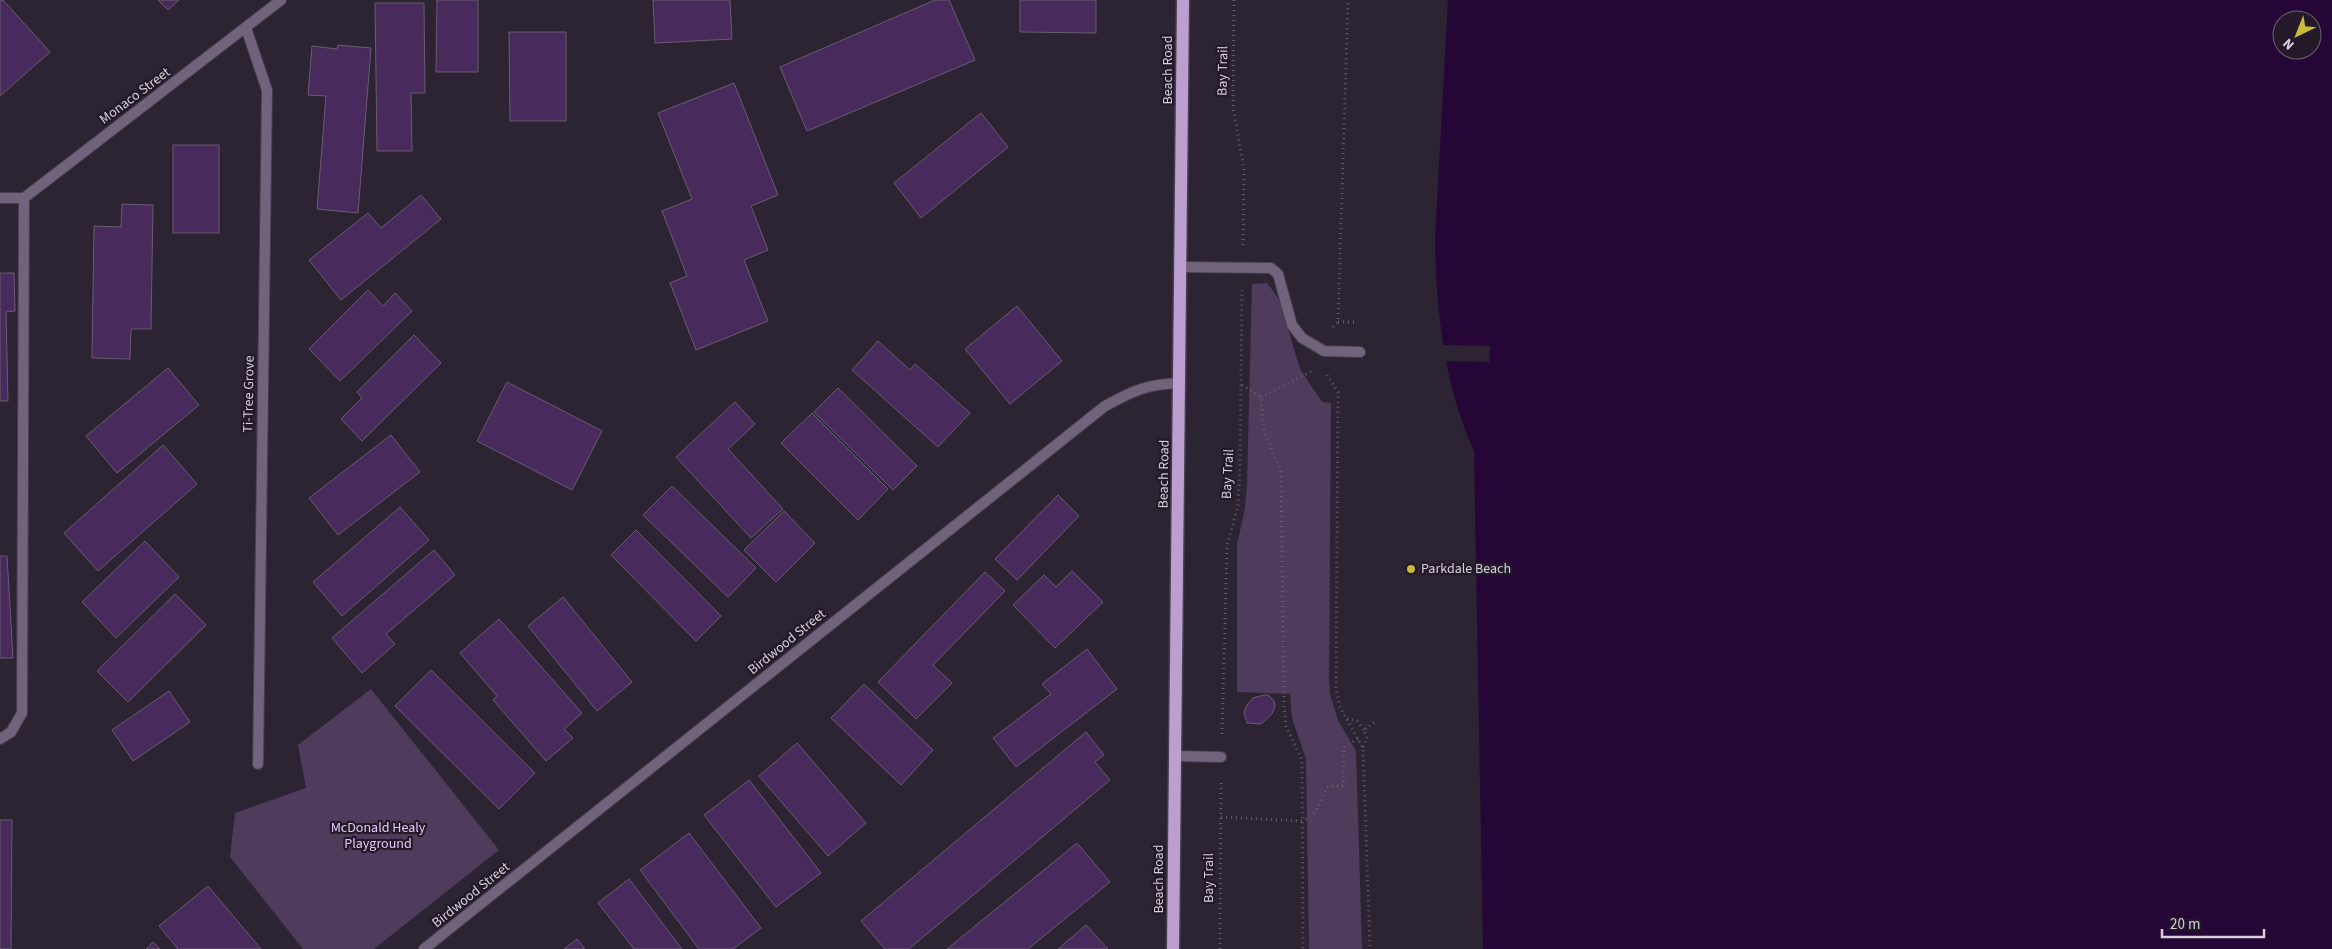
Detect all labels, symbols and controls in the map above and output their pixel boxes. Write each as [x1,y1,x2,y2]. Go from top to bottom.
north arrow [2272,10,2322,60]
text: N [2279,33,2299,54]
street label: Beach Road [1158,36,1178,104]
street label: Bay Trail [1213,45,1233,96]
street label: Monaco Street [95,63,175,129]
street label: Ti-Tree Grove [238,355,260,433]
street label: Beach Road [1153,439,1175,509]
street label: Bay Trail [1217,448,1239,500]
place label: Parkdale Beach [1421,559,1511,579]
marker: Parkdale Beach [1405,563,1417,575]
street label: Birdwood Street [744,604,830,680]
park label: McDonald Healy Playground [331,818,426,854]
street label: Beach Road [1149,845,1169,913]
street label: Bay Trail [1199,853,1219,903]
street label: Birdwood Street [428,857,514,933]
scale bar [2162,906,2264,938]
text: 20 m [2170,914,2200,935]

